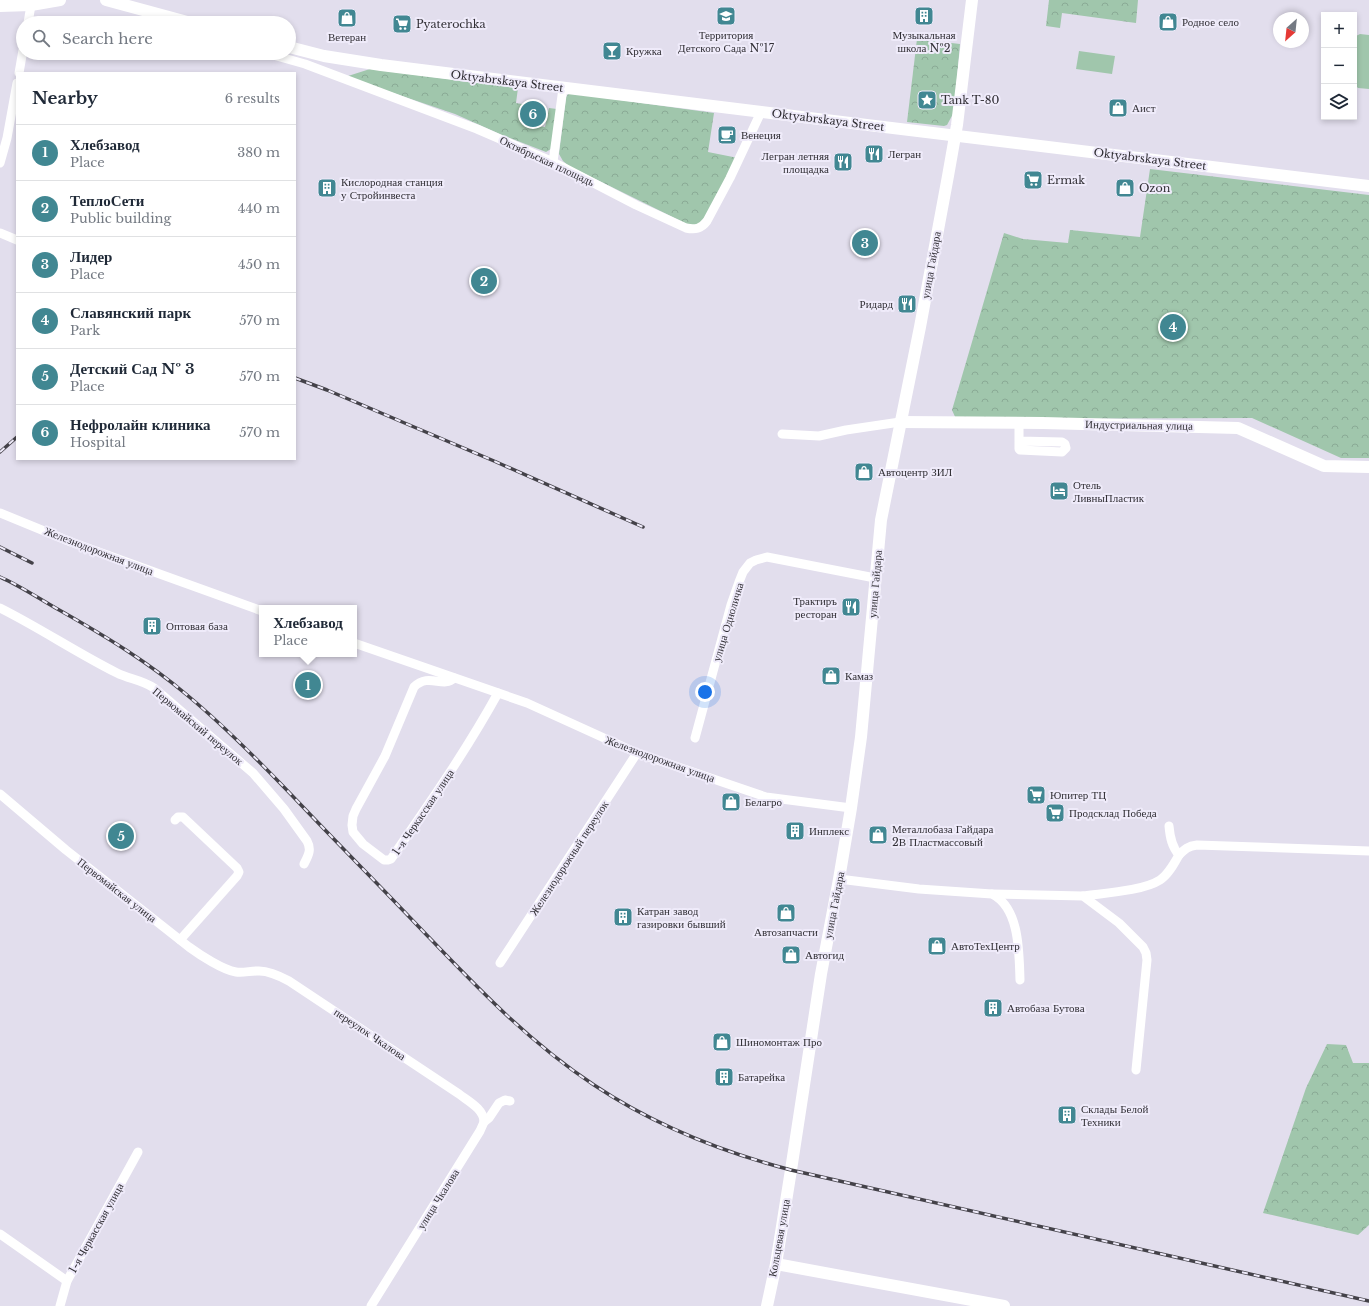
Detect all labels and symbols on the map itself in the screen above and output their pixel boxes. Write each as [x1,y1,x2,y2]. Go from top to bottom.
school or university icon: Территория Детского Сада №17 [715,5,737,27]
building icon: Музыкальная школа №2 [913,5,935,27]
shop icon: Ветеран [336,7,358,29]
shop icon: Родное село [1157,11,1179,33]
north arrow [1273,12,1309,48]
supermarket icon: Pyaterochka [391,13,413,35]
place label: Родное село [1182,15,1240,29]
place label: Pyaterochka [416,17,487,31]
place label: Территория Детского Сада №17 [678,28,774,55]
place label: Музыкальная школа №2 [892,28,956,55]
place label: Ветеран [328,30,366,44]
bar icon: Кружка [601,40,623,62]
place label: Кружка [626,44,662,58]
street label: Oktyabrskaya Street [450,67,565,95]
place icon: Tank T-80 [916,89,938,111]
place label: Tank T-80 [941,93,1000,107]
shop icon: Аист [1107,97,1129,119]
pin: 6 [520,99,546,129]
place label: Аист [1132,101,1156,115]
street label: Oktyabrskaya Street [771,106,886,134]
cafe icon: Венеция [716,124,738,146]
place label: Венеция [741,128,781,142]
street label: Октябрьская площадь [497,133,597,189]
restaurant icon: Легран [863,143,885,165]
street label: Oktyabrskaya Street [1093,145,1208,173]
place label: Легран [888,147,921,161]
place label: Легран летняя площадка [762,149,829,176]
restaurant icon: Легран летняя площадка [832,151,854,173]
supermarket icon: Ermak [1022,169,1044,191]
place label: Ermak [1047,173,1085,187]
place label: Кислородная станция у Стройинвеста [341,175,443,202]
building icon: Кислородная станция у Стройинвеста [316,177,338,199]
shop icon: Ozon [1114,177,1136,199]
place label: Ozon [1139,181,1171,195]
pin: 3 [852,228,878,258]
street label: улица Гайдара [918,230,944,300]
pin: 2 [471,266,497,296]
restaurant icon: Ридард [896,293,918,315]
place label: Ридард [860,297,893,311]
pin: 4 [1160,312,1186,342]
street label: Индустриальная улица [1085,417,1193,433]
shop icon: Автоцентр ЗИЛ [853,461,875,483]
place label: Автоцентр ЗИЛ [878,465,953,479]
place label: Отель ЛивныПластик [1073,478,1145,505]
hotel icon: Отель ЛивныПластик [1048,480,1070,502]
street label: Железнодорожная улица [42,524,156,578]
street label: улица Гайдара [865,549,885,619]
street label: улица Одноличка [709,581,747,663]
place label: Трактиръ ресторан [793,594,837,621]
restaurant icon: Трактиръ ресторан [840,596,862,618]
building icon: Оптовая база [141,615,163,637]
place label: Оптовая база [166,619,228,633]
shop icon: Камаз [820,665,842,687]
place label: Камаз [845,669,873,683]
pin: 1 [295,670,321,700]
your location [695,682,715,702]
street label: Первомайский переулок [150,684,247,768]
street label: Железнодорожная улица [603,733,717,785]
street label: 1-я Черкасская улица [389,766,457,858]
supermarket icon: Юпитер ТЦ [1025,784,1047,806]
place label: Юпитер ТЦ [1050,788,1106,802]
shop icon: Белагро [720,791,742,813]
place label: Белагро [745,795,783,809]
street label: Железнодорожный переулок [527,797,612,918]
supermarket icon: Продсклад Победа [1044,802,1066,824]
place label: Продсклад Победа [1069,806,1157,820]
building icon: Инплекс [784,820,806,842]
pin: 5 [108,821,134,851]
place label: Металлобаза Гайдара 2В Пластмассовый [892,822,994,849]
place label: Инплекс [809,824,849,838]
shop icon: Металлобаза Гайдара 2В Пластмассовый [867,824,889,846]
street label: Первомайская улица [75,855,160,925]
street label: улица Гайдара [821,870,847,940]
shop icon: Автозапчасти [775,902,797,924]
place label: Катран завод газировки бывший [637,904,726,931]
building icon: Катран завод газировки бывший [612,906,634,928]
place label: Автозапчасти [754,925,818,939]
shop icon: АвтоТехЦентр [926,935,948,957]
place label: АвтоТехЦентр [951,939,1020,953]
shop icon: Автогид [780,944,802,966]
place label: Автогид [805,948,844,962]
building icon: Автобаза Бутова [982,997,1004,1019]
place label: Автобаза Бутова [1007,1001,1085,1015]
street label: переулок Чкалова [331,1005,409,1063]
shop icon: Шиномонтаж Про [711,1031,733,1053]
place label: Шиномонтаж Про [736,1035,823,1049]
building icon: Батарейка [713,1066,735,1088]
place label: Батарейка [738,1070,785,1084]
place label: Склады Белой Техники [1081,1102,1148,1129]
building icon: Склады Белой Техники [1056,1104,1078,1126]
street label: улица Чкалова [414,1166,462,1232]
street label: 1-я Черкасская улица [65,1180,127,1276]
street label: Кольцевая улица [765,1198,793,1278]

